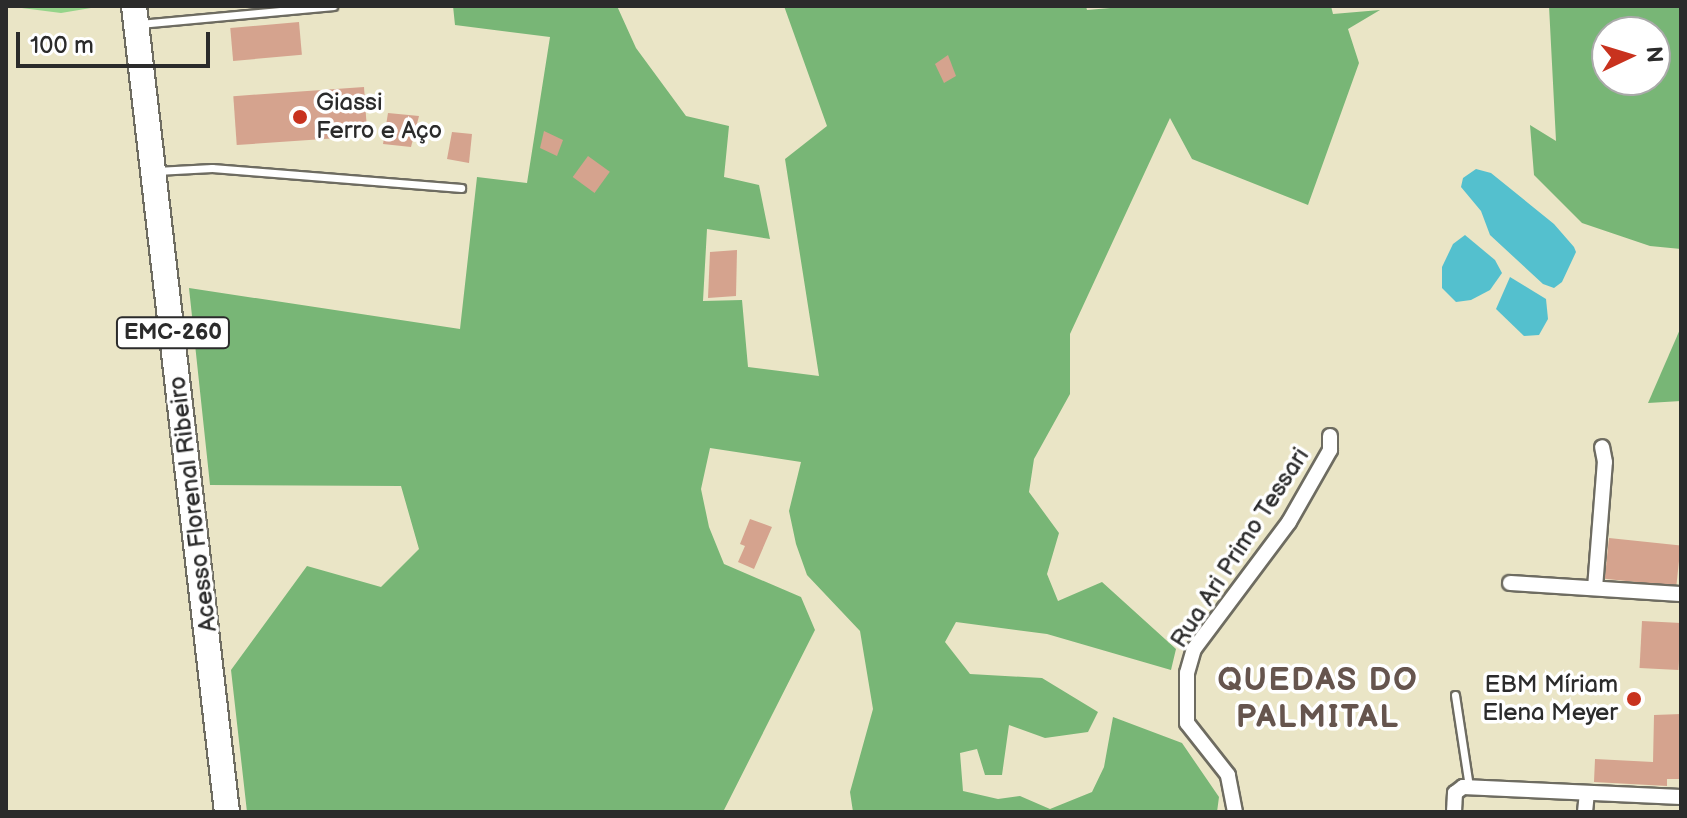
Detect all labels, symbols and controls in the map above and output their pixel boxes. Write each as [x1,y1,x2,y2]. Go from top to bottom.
scale bar [20,16,214,66]
north arrow [1591,16,1671,96]
text: 100 m [30,31,94,60]
text: N [1639,45,1667,64]
place label: Giassi Ferro e Aço [316,89,442,145]
marker: Giassi Ferro e Aço [291,108,309,126]
road number: EMC-260 [115,315,231,351]
street label: Acesso Florenal Ribeiro [163,375,223,633]
street label: Rua Ari Primo Tessari [1164,442,1316,654]
district label: QUEDAS DO PALMITAL [1217,663,1419,738]
place label: EBM Míriam Elena Meyer [1482,671,1618,727]
marker: EBM Míriam Elena Meyer [1625,690,1643,708]

